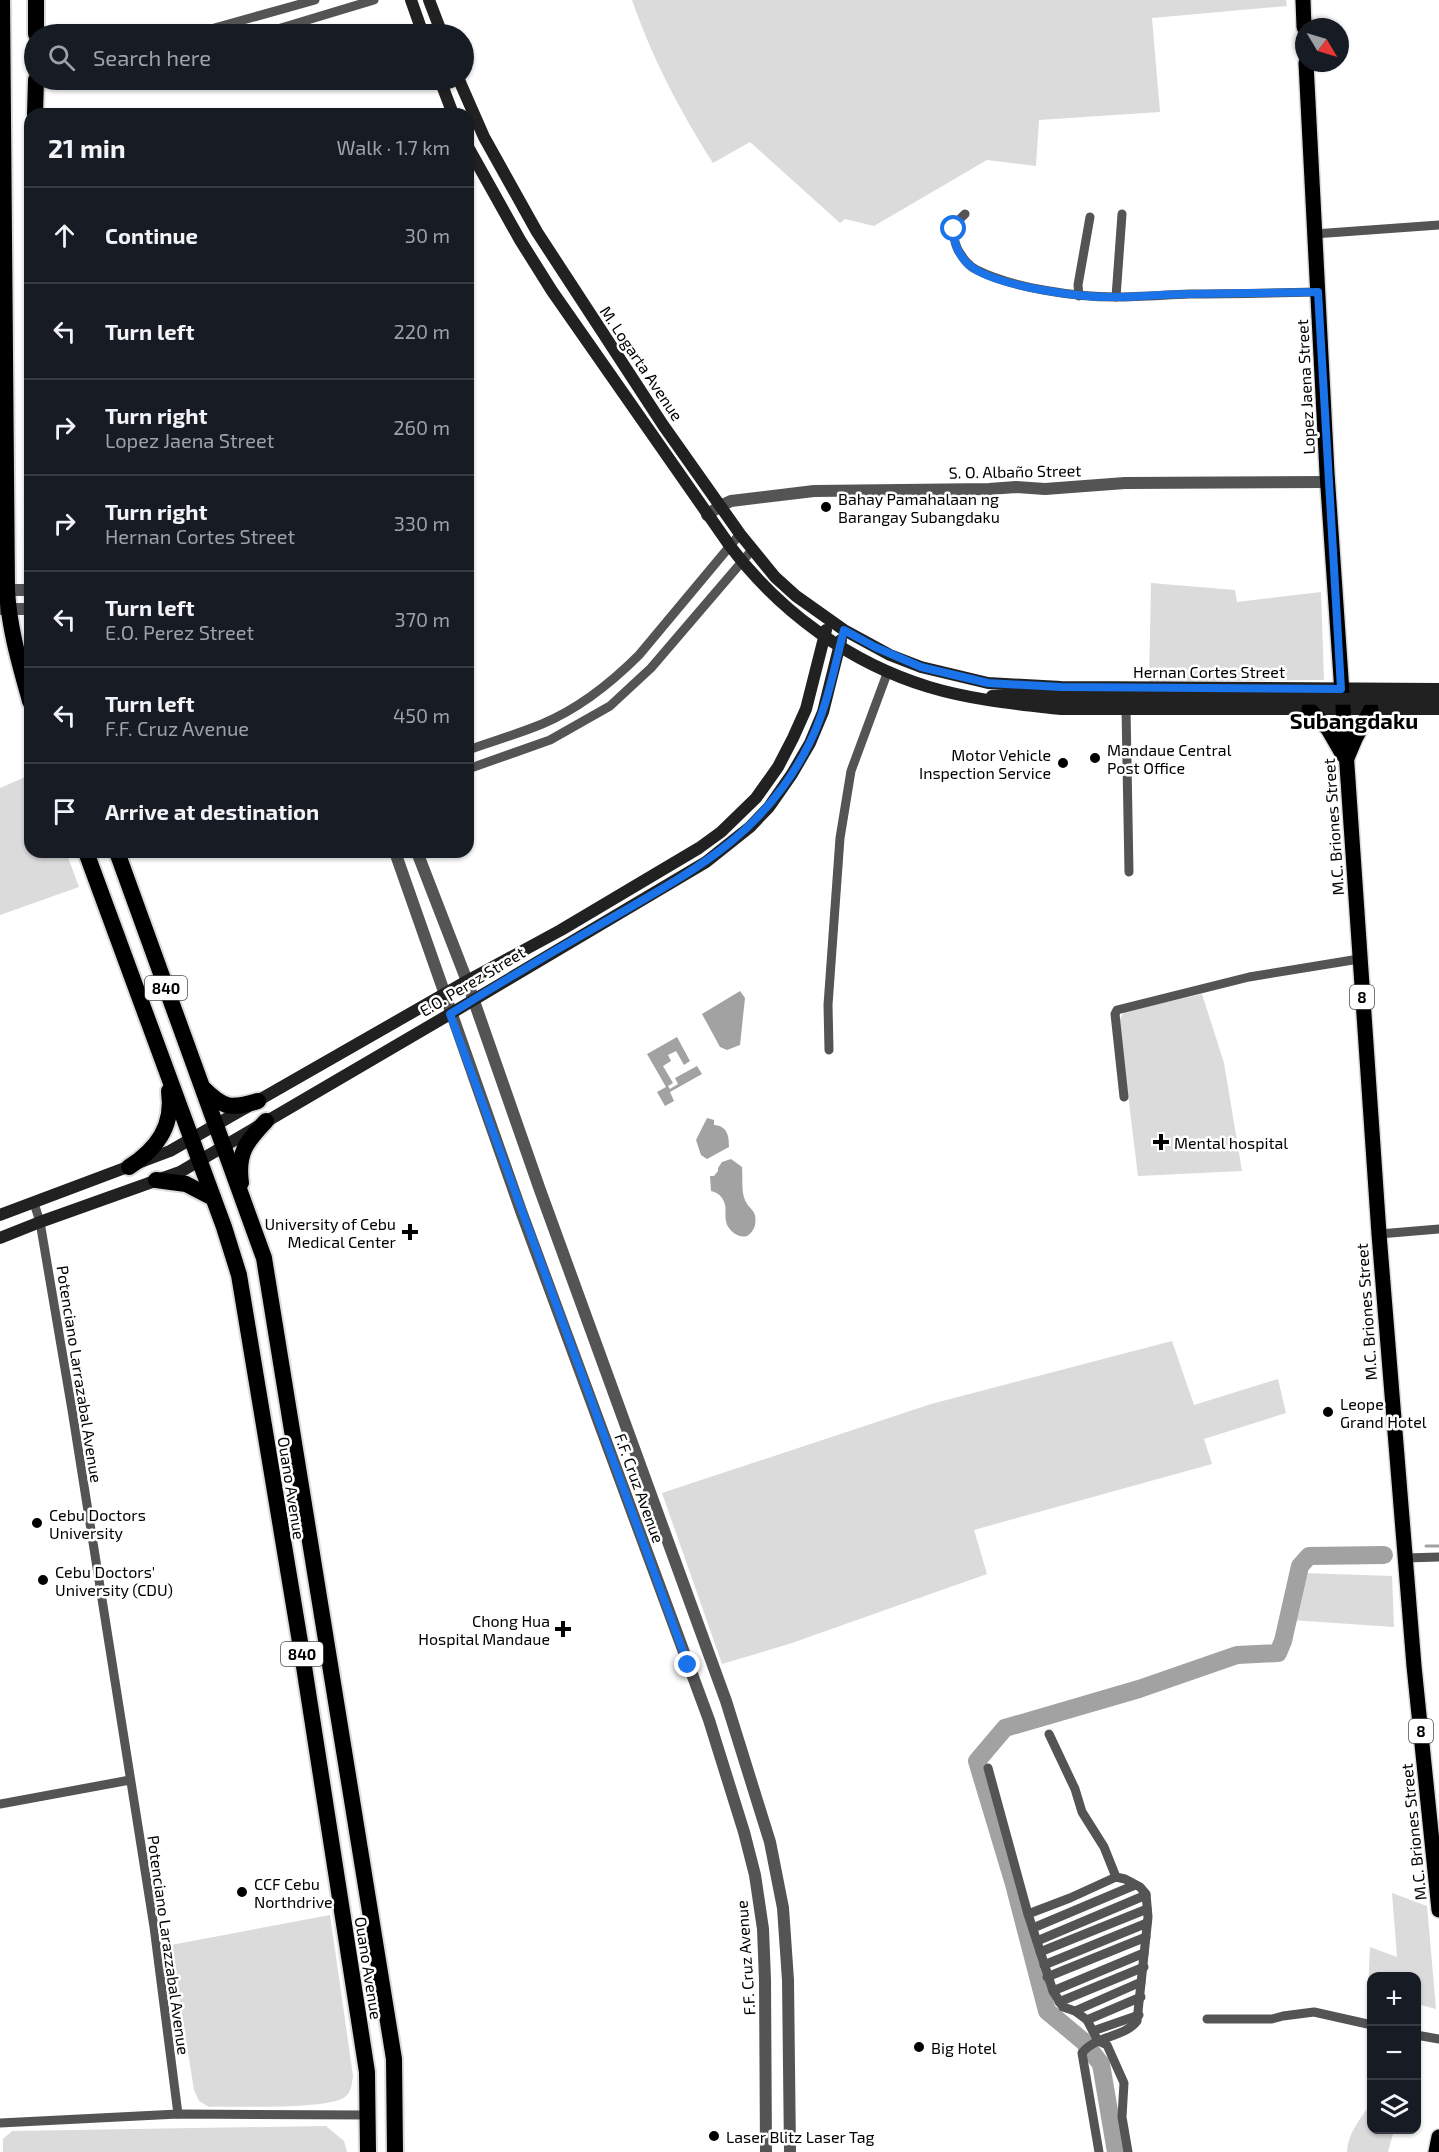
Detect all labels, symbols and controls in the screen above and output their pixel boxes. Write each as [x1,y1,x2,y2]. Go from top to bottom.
north arrow [1295,18,1349,72]
search box [24,24,474,90]
icon: search [45,41,78,74]
text: Search here [93,44,211,70]
text: 21 min [48,132,126,163]
text: Walk · 1.7 km [337,135,450,159]
route start [940,215,966,241]
icon: ahead [48,219,81,252]
text: Continue [105,222,198,248]
text: 30 m [405,223,450,247]
street label: M. Logarta Avenue [597,302,687,424]
icon: left [48,315,81,348]
text: Turn left [105,318,194,344]
text: 220 m [393,319,450,343]
street label: Lopez Jaena Street [1292,319,1318,455]
text: Turn right [105,402,207,428]
icon: right [48,411,81,444]
text: 260 m [393,415,450,439]
text: Lopez Jaena Street [105,428,274,452]
street label: S. O. Albaño Street [948,460,1082,482]
place label: Bahay Pamahalaan ng Barangay Subangdaku [838,489,1000,526]
text: Turn right [105,498,207,524]
marker: Bahay Pamahalaan ng Barangay Subangdaku [819,500,833,514]
icon: right [48,507,81,540]
text: 330 m [394,511,450,535]
text: Hernan Cortes Street [105,524,295,548]
text: Turn left [105,594,194,620]
icon: left [48,603,81,636]
text: 370 m [395,607,450,631]
text: E.O. Perez Street [105,620,254,644]
street label: Hernan Cortes Street [1133,662,1285,681]
text: Turn left [105,690,194,716]
icon: left [48,699,81,732]
text: 450 m [393,703,450,727]
district label: Subangdaku [1290,707,1418,733]
text: F.F. Cruz Avenue [105,716,249,740]
place label: Mandaue Central Post Office [1107,740,1232,777]
place label: Motor Vehicle Inspection Service [919,745,1051,782]
marker: Mandaue Central Post Office [1088,751,1102,765]
marker: Motor Vehicle Inspection Service [1056,756,1070,770]
street label: M.C. Briones Street [1319,758,1347,896]
icon: arrive [48,795,81,828]
text: Arrive at destination [105,798,319,824]
street label: E.O. Perez Street [416,942,528,1020]
road number: 840 [145,976,187,1000]
road number: 8 [1350,985,1374,1009]
marker: Mental hospital [1152,1133,1170,1151]
place label: Mental hospital [1174,1133,1288,1152]
place label: University of Cebu Medical Center [264,1214,397,1251]
marker: University of Cebu Medical Center [401,1223,419,1241]
street label: M.C. Briones Street [1352,1243,1380,1381]
street label: Potenciano Larrazabal Avenue [53,1264,107,1484]
place label: Leope Grand Hotel [1340,1394,1427,1431]
marker: Leope Grand Hotel [1321,1405,1335,1419]
street label: F.F. Cruz Avenue [611,1431,669,1545]
street label: Ouano Avenue [274,1435,310,1541]
place label: Cebu Doctors University [49,1505,146,1542]
marker: Cebu Doctors University [30,1516,44,1530]
place label: Cebu Doctors' University (CDU) [55,1562,173,1599]
marker: Cebu Doctors' University (CDU) [36,1573,50,1587]
place label: Chong Hua Hospital Mandaue [418,1611,550,1648]
marker: Chong Hua Hospital Mandaue [554,1620,572,1638]
road number: 840 [281,1642,323,1666]
route end [674,1651,700,1677]
road number: 8 [1409,1719,1433,1743]
street label: M.C. Briones Street [1396,1763,1430,1901]
street label: Potenciano Larazzabal Avenue [144,1834,194,2056]
place label: CCF Cebu Northdrive [254,1874,333,1911]
marker: CCF Cebu Northdrive [235,1885,249,1899]
street label: F.F. Cruz Avenue [732,1900,758,2016]
street label: Ouano Avenue [351,1915,387,2021]
map controls [1367,1972,1421,2134]
button: + [1367,1972,1421,2026]
button: − [1367,2026,1421,2080]
place label: Big Hotel [931,2038,997,2057]
marker: Big Hotel [912,2040,926,2054]
button: layers [1367,2080,1421,2134]
place label: Laser Blitz Laser Tag [726,2127,874,2146]
marker: Laser Blitz Laser Tag [707,2129,721,2143]

